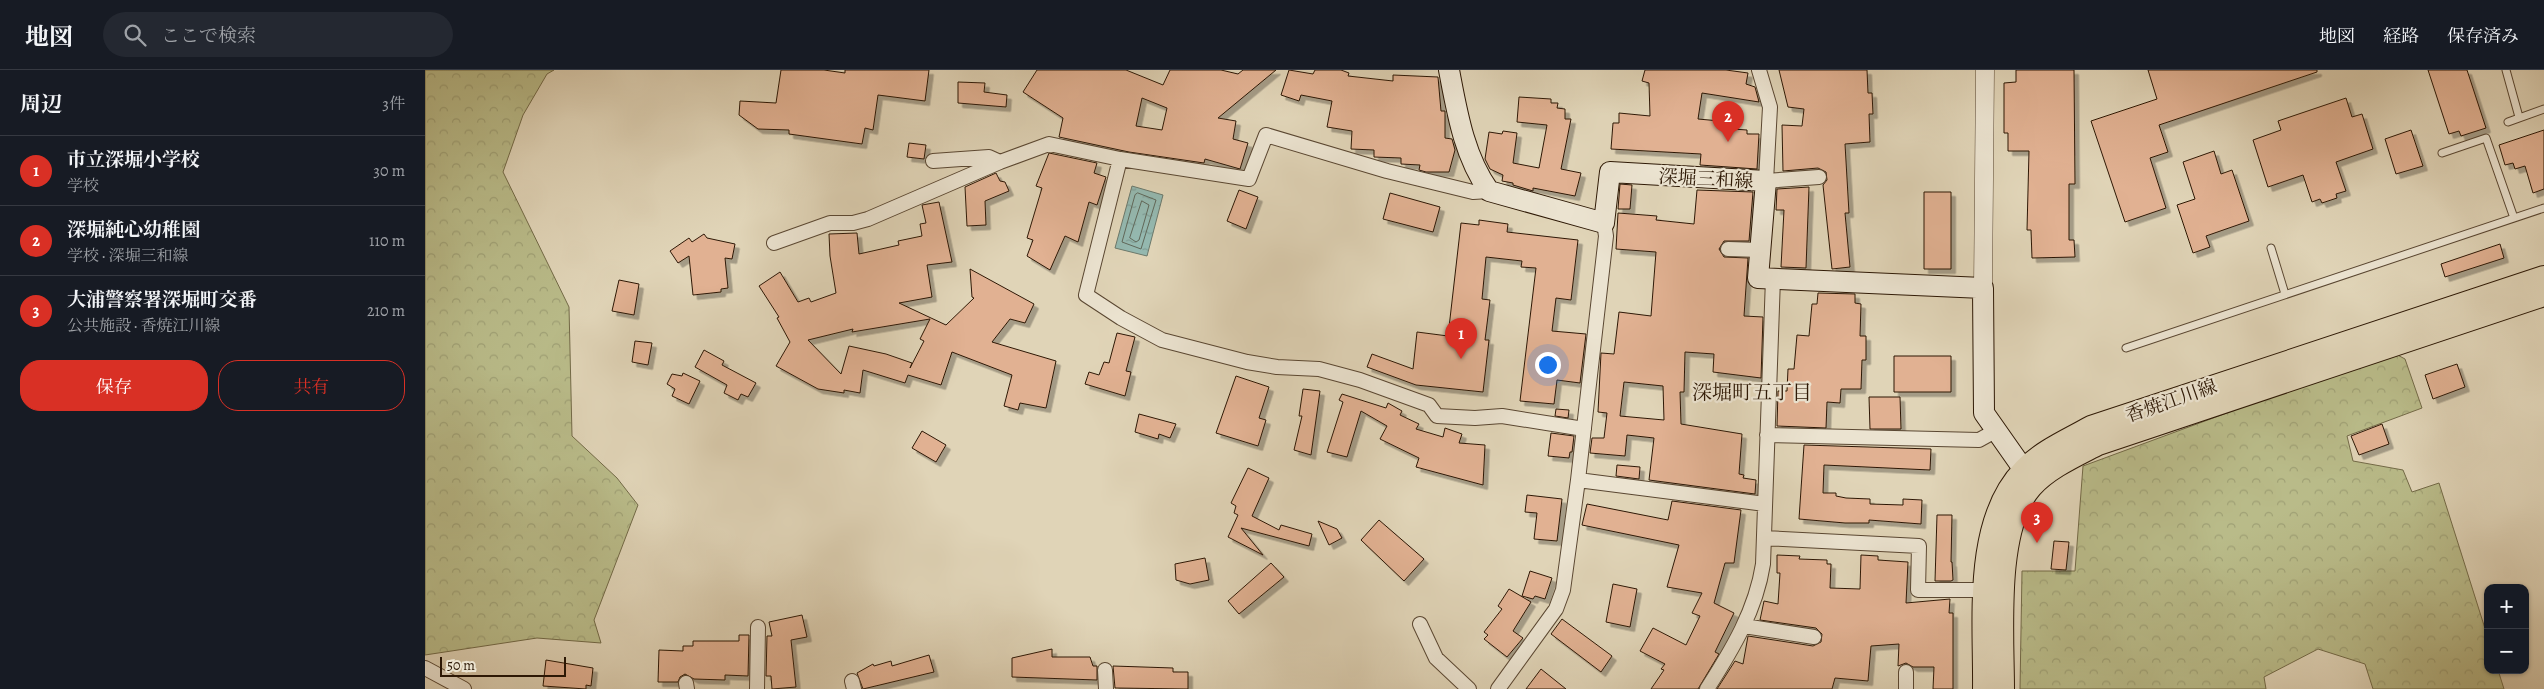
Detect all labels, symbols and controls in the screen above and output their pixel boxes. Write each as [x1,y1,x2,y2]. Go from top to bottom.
search box [103,12,453,57]
text: 地図 [25,21,73,53]
icon: search [121,21,149,49]
text: ここで検索 [161,23,256,49]
text: 地図 [2319,24,2355,48]
text: 経路 [2383,24,2419,48]
text: 保存済み [2447,24,2519,48]
text: 周辺 [20,90,62,118]
text: 3件 [382,93,405,115]
pin: 2 [1712,101,1744,142]
text: 市立深堀小学校 [67,147,200,173]
text: 1 [33,160,39,182]
text: 30 m [373,160,405,182]
street label: 深堀三和線 [1658,164,1754,194]
text: 学校 [67,175,99,197]
text: 深堀純心幼稚園 [67,217,200,243]
text: 2 [32,230,40,252]
text: 110 m [369,230,405,252]
text: 学校 · 深堀三和線 [67,245,189,267]
text: 大浦警察署深堀町交番 [67,287,257,313]
text: 3 [33,300,39,322]
text: 210 m [367,300,405,322]
text: 公共施設 · 香焼江川線 [67,315,221,337]
pin: 1 [1445,318,1477,359]
your location [1535,352,1561,378]
button: 保存 [20,360,208,411]
button: 共有 [218,360,405,411]
street label: 香焼江川線 [2122,373,2220,429]
district label: 深堀町五丁目 [1692,379,1812,406]
pin: 3 [2021,502,2053,543]
map controls [2484,584,2529,674]
button: + [2484,584,2529,629]
button: − [2484,629,2529,674]
scale bar [440,654,566,677]
text: 50 m [447,656,475,675]

